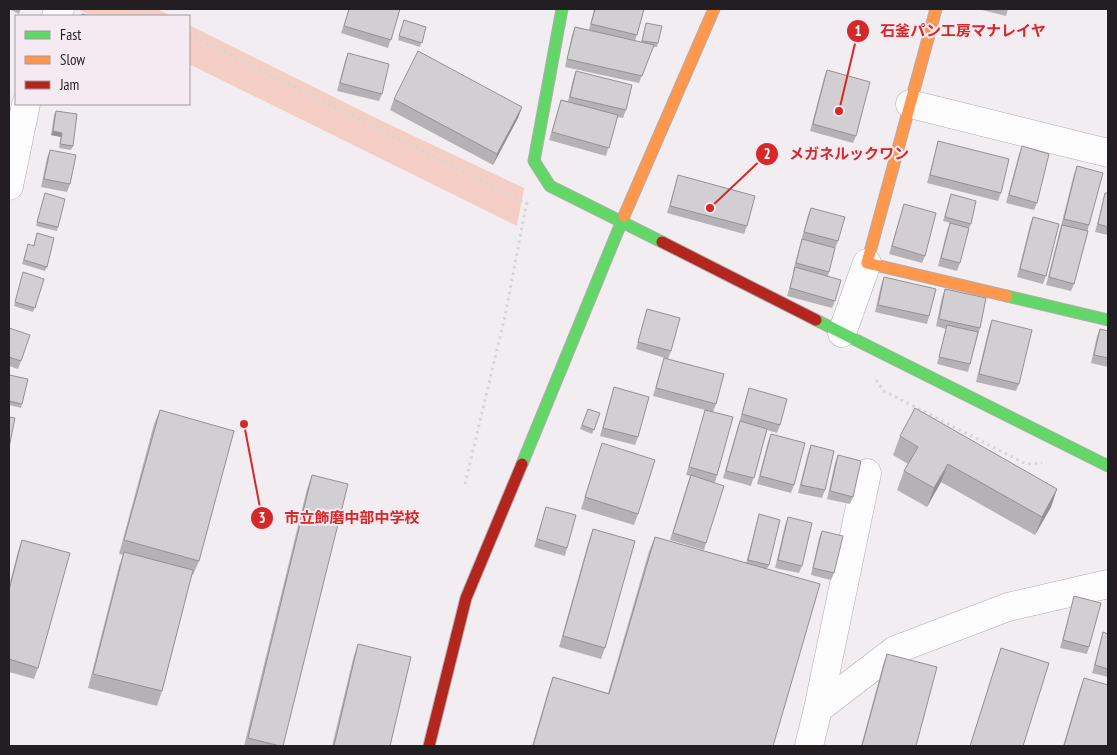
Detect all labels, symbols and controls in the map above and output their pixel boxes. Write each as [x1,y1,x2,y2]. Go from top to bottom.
legend [15,15,190,105]
callout: 石釜パン工房マナレイヤ [846,16,1056,46]
text: 1 [854,21,862,40]
text: 石釜パン工房マナレイヤ [880,21,1046,40]
text: Fast [60,25,81,44]
text: Slow [60,50,85,69]
text: Jam [59,75,79,94]
callout: メガネルックワン [754,139,919,169]
text: 2 [763,144,771,163]
text: メガネルックワン [789,144,909,163]
callout: 市立飾磨中部中学校 [249,503,429,533]
text: 3 [258,508,266,527]
text: 市立飾磨中部中学校 [284,508,420,527]

